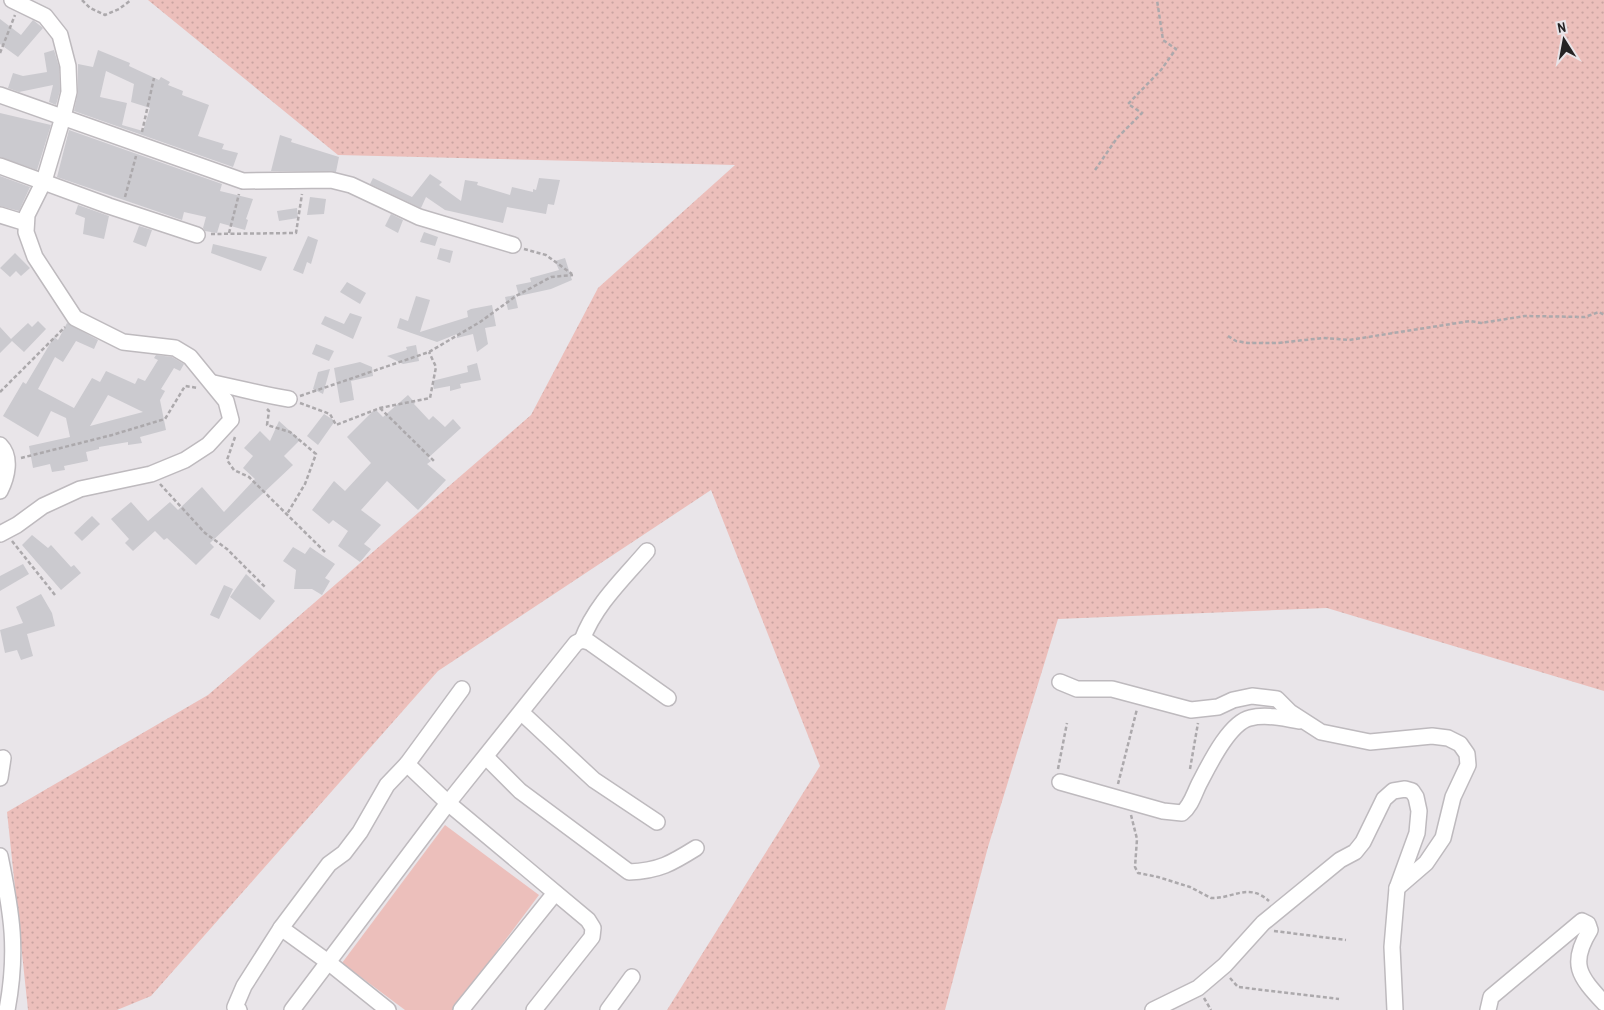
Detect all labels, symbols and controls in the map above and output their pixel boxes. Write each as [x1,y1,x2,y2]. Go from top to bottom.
north arrow [1539,15,1589,65]
text: N [1556,18,1567,37]

